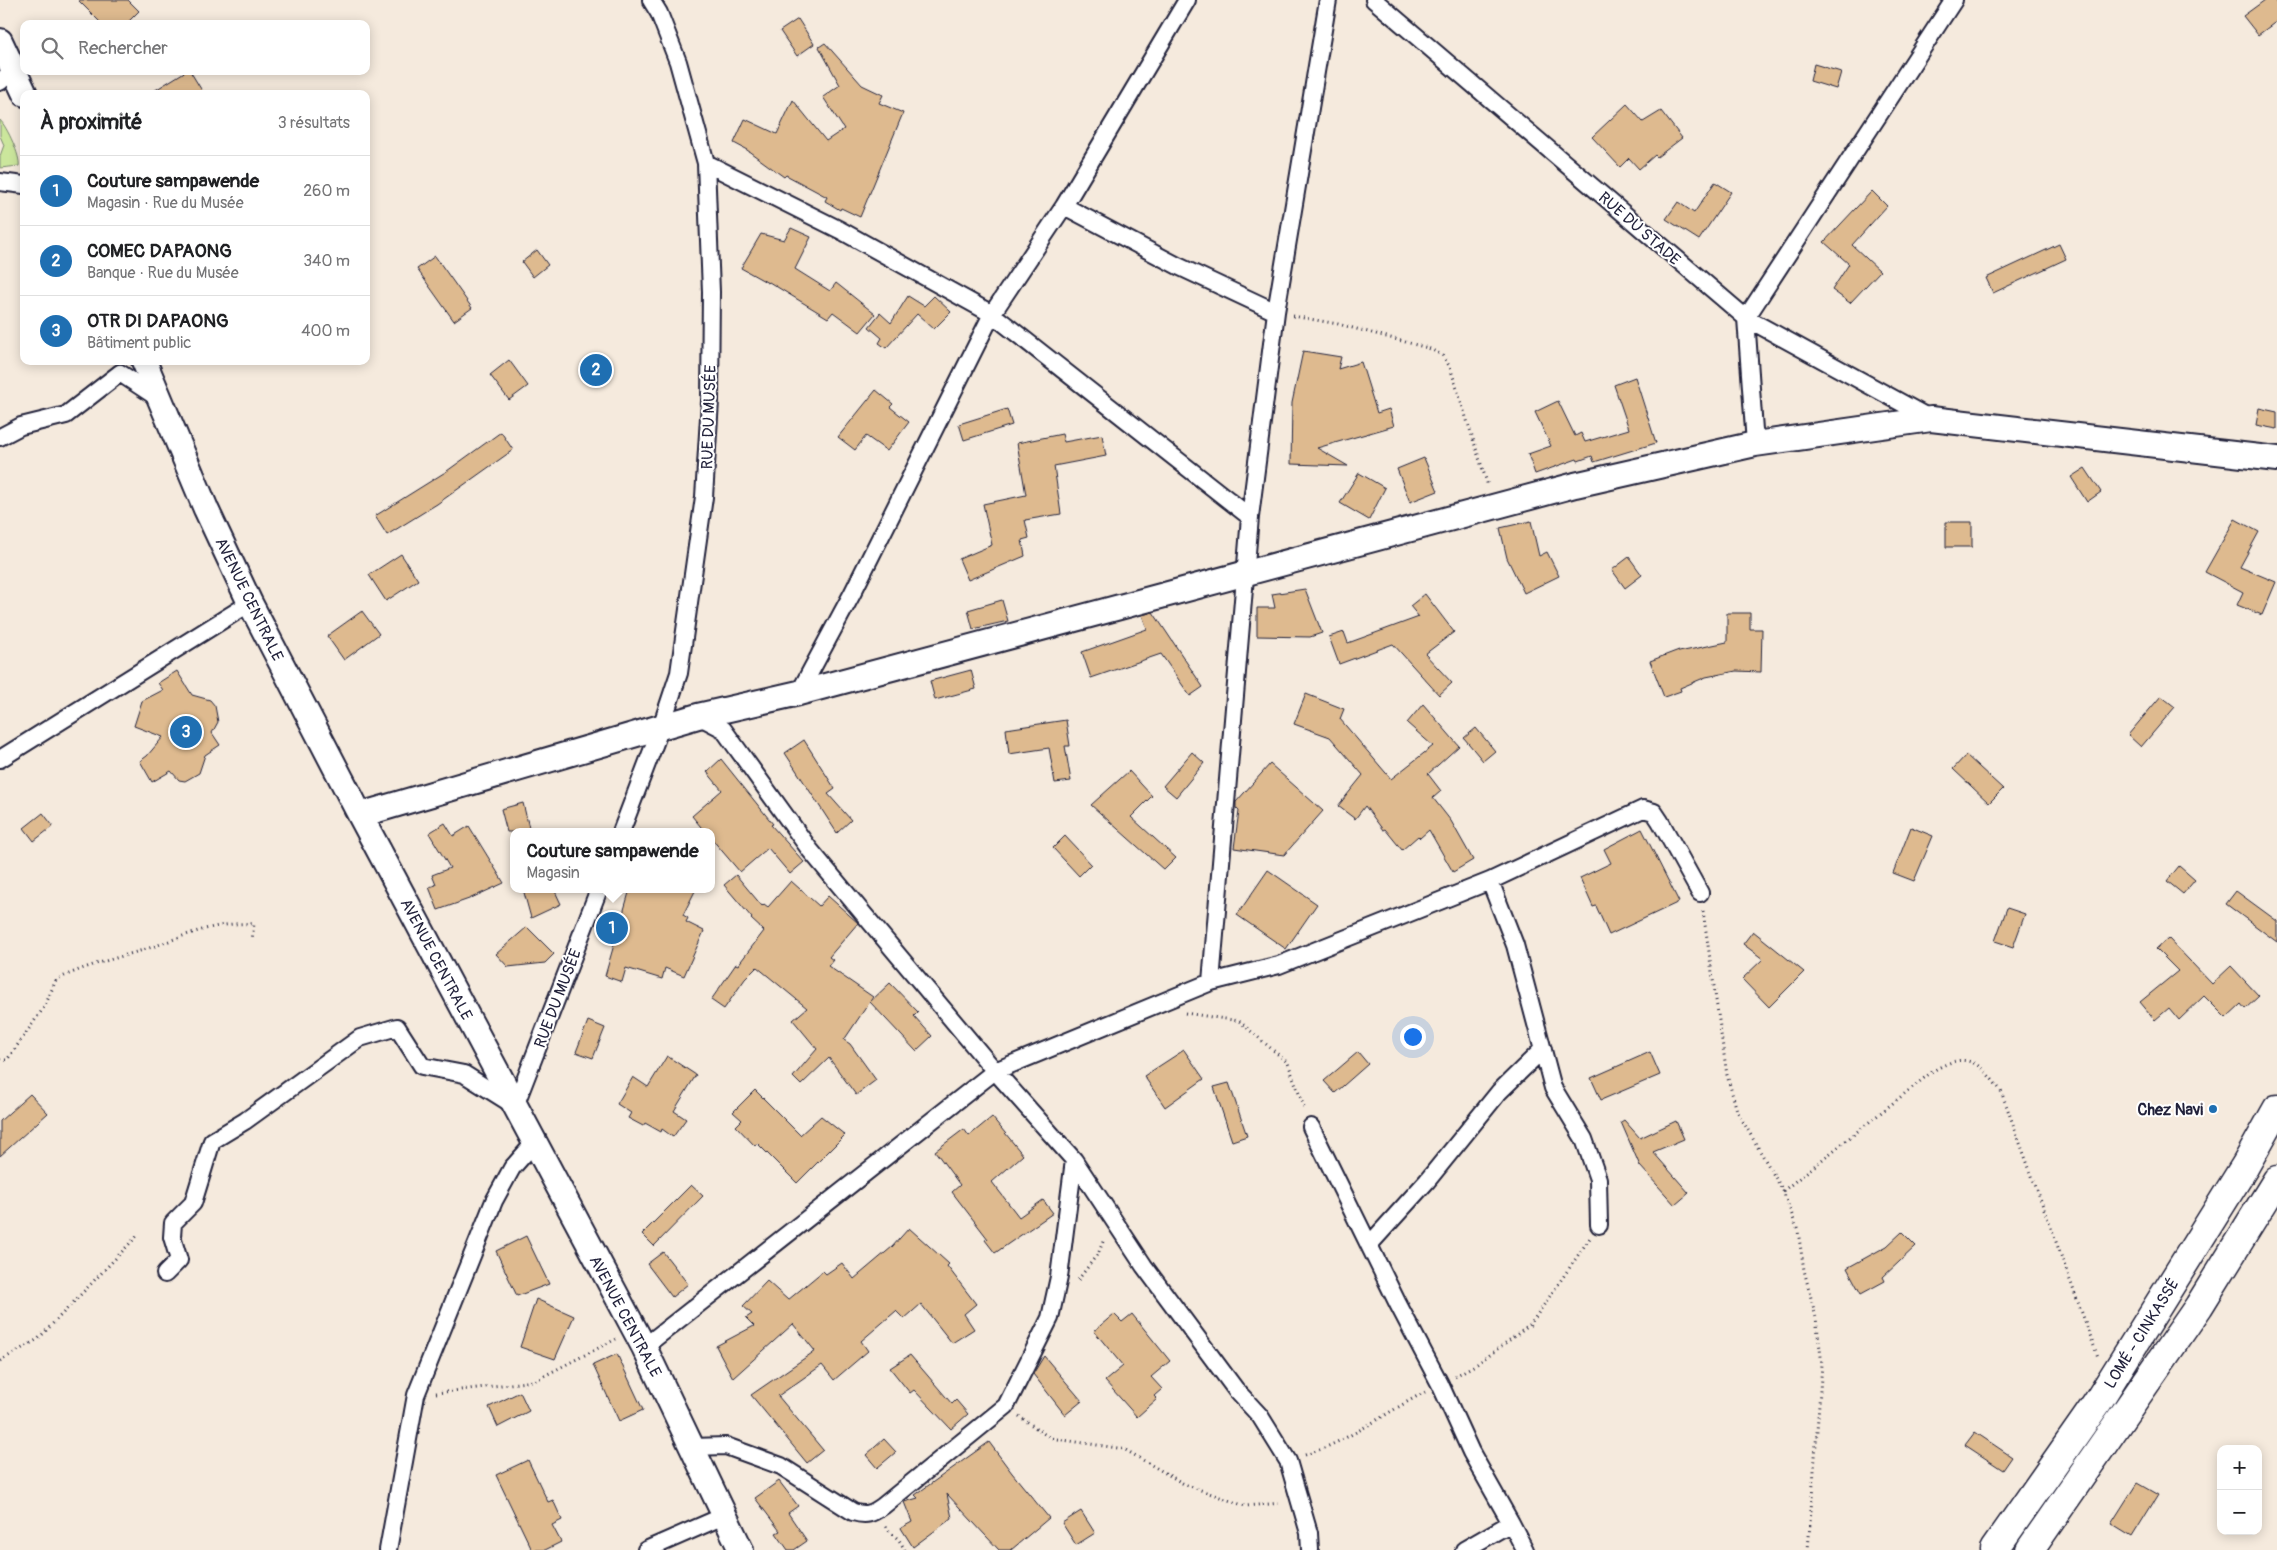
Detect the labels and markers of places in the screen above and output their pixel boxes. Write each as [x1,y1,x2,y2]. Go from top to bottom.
pin: 2 [580,351,612,389]
pin: 3 [170,713,202,751]
pin: 1 [596,909,628,947]
place label: Chez Navi [2138,1100,2203,1120]
marker: Chez Navi [2207,1103,2219,1115]

